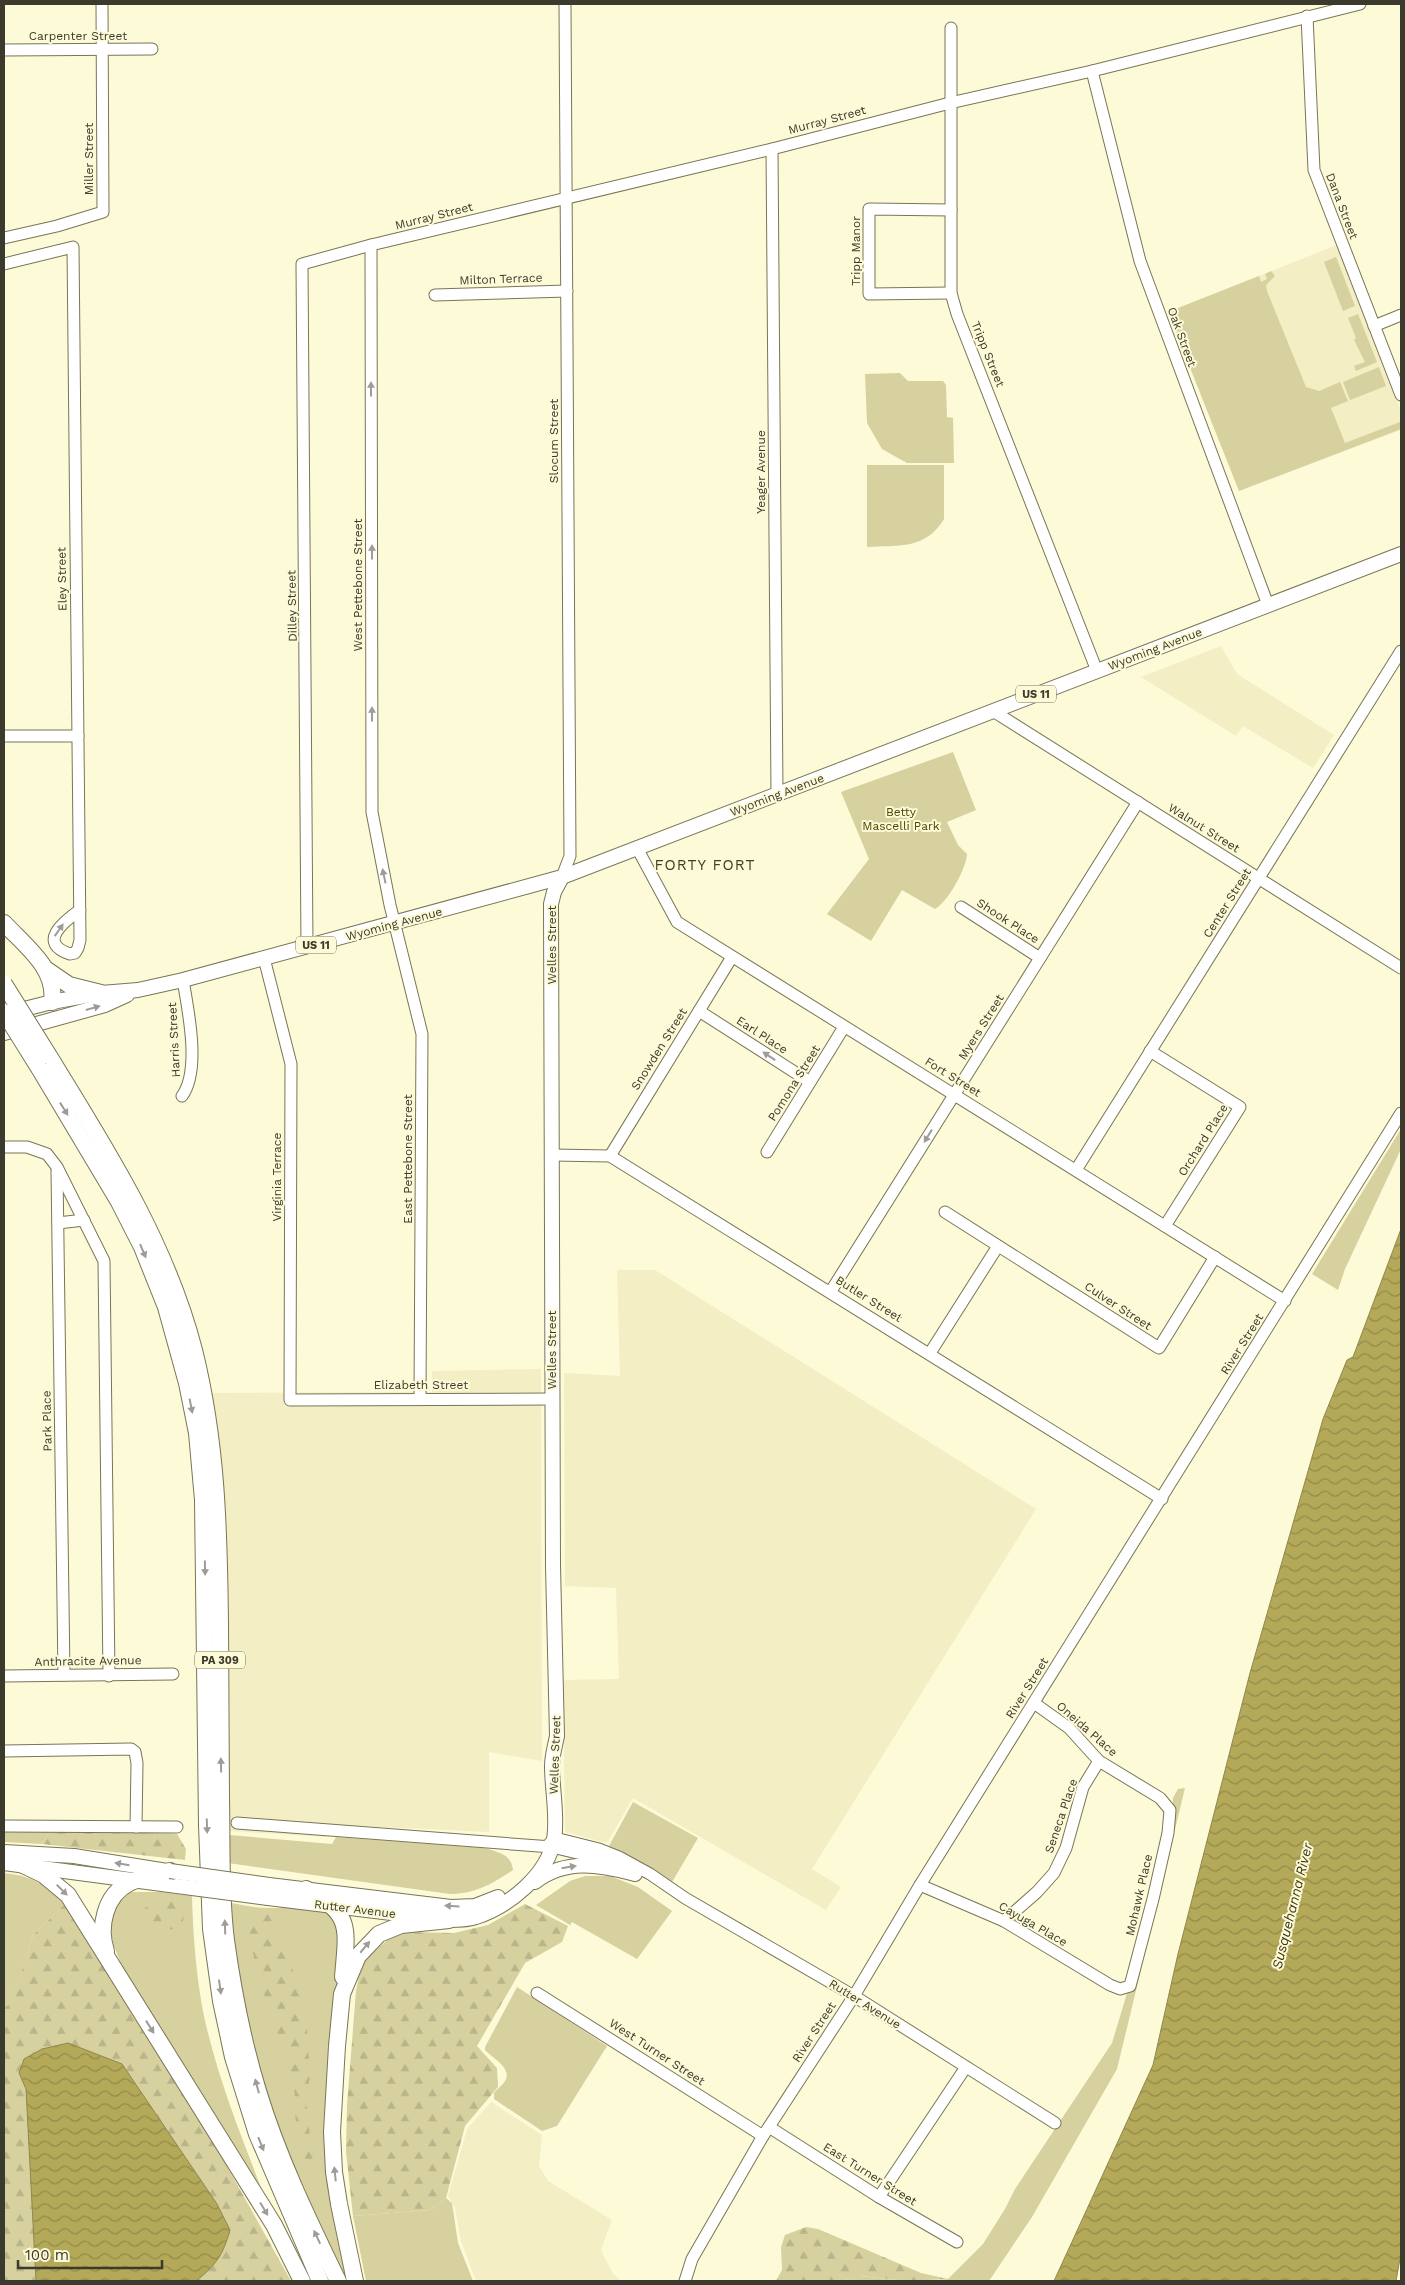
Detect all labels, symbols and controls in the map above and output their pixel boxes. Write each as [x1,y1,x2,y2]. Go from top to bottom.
street label: Carpenter Street [29,29,127,43]
street label: Murray Street [787,103,867,137]
street label: Miller Street [82,123,96,195]
street label: Dana Street [1323,171,1361,241]
street label: Murray Street [394,200,474,232]
street label: Tripp Manor [849,216,863,286]
street label: Milton Terrace [459,271,543,287]
street label: Oak Street [1165,305,1199,369]
street label: Tripp Street [968,319,1008,389]
one-way arrow [367,381,375,397]
street label: Slocum Street [547,399,561,483]
street label: Yeager Avenue [754,430,768,514]
street label: West Pettebone Street [351,519,365,651]
one-way arrow [368,544,376,560]
street label: Eley Street [54,547,70,611]
street label: Dilley Street [284,570,300,642]
street label: Wyoming Avenue [1106,625,1204,673]
road number: US 11 [1016,686,1056,702]
one-way arrow [368,706,376,722]
street label: Wyoming Avenue [728,771,826,819]
street label: Walnut Street [1166,800,1242,856]
park label: Betty Mascelli Park [862,805,940,833]
district label: FORTY FORT [655,856,755,874]
street label: Center Street [1200,866,1254,940]
one-way arrow [380,868,388,883]
street label: Shook Place [974,896,1042,946]
street label: Wyoming Avenue [344,904,444,944]
street label: Welles Street [545,906,559,984]
one-way arrow [54,923,64,937]
road number: US 11 [296,936,336,954]
street label: Myers Street [955,992,1007,1062]
street label: Harris Street [165,1002,183,1078]
one-way arrow [86,1004,101,1012]
street label: Snowden Street [628,1005,690,1093]
street label: Earl Place [734,1013,790,1057]
street label: Pomona Street [765,1042,823,1124]
one-way arrow [763,1051,776,1061]
street label: Fort Street [922,1054,984,1100]
street label: East Pettebone Street [401,1094,415,1224]
street label: Orchard Place [1175,1101,1231,1179]
one-way arrow [60,1103,69,1116]
one-way arrow [924,1129,933,1142]
street label: Virginia Terrace [270,1132,284,1221]
one-way arrow [140,1244,148,1258]
street label: Butler Street [833,1273,905,1325]
street label: Culver Street [1082,1279,1154,1333]
street label: Welles Street [545,1311,559,1389]
street label: River Street [1218,1311,1266,1377]
street label: Elizabeth Street [374,1378,468,1392]
street label: Park Place [39,1390,55,1452]
one-way arrow [187,1399,195,1414]
one-way arrow [201,1560,209,1576]
road number: PA 309 [195,1652,245,1668]
street label: Anthracite Avenue [34,1653,142,1669]
street label: River Street [1003,1655,1051,1721]
street label: Oneida Place [1054,1699,1120,1759]
street label: Welles Street [547,1715,563,1795]
one-way arrow [217,1756,225,1772]
street label: Seneca Place [1042,1777,1080,1855]
one-way arrow [203,1818,211,1834]
water label: Susquehanna River [1269,1841,1316,1971]
street label: Mohawk Place [1123,1853,1155,1937]
one-way arrow [114,1860,130,1868]
one-way arrow [561,1863,577,1871]
one-way arrow [56,1884,68,1896]
street label: Rutter Avenue [313,1897,397,1921]
street label: Cayuga Place [996,1899,1070,1949]
one-way arrow [444,1902,460,1910]
one-way arrow [221,1919,229,1935]
one-way arrow [359,1941,370,1954]
street label: Rutter Avenue [826,1976,904,2032]
one-way arrow [216,1980,224,1996]
street label: River Street [789,1999,839,2065]
street label: West Turner Street [607,2016,707,2088]
one-way arrow [145,2020,154,2033]
one-way arrow [253,2079,261,2094]
one-way arrow [257,2137,265,2152]
street label: East Turner Street [821,2140,919,2208]
one-way arrow [331,2165,339,2181]
one-way arrow [259,2202,268,2216]
one-way arrow [312,2230,320,2244]
scale bar [18,2238,161,2270]
text: 100 m [25,2246,69,2264]

